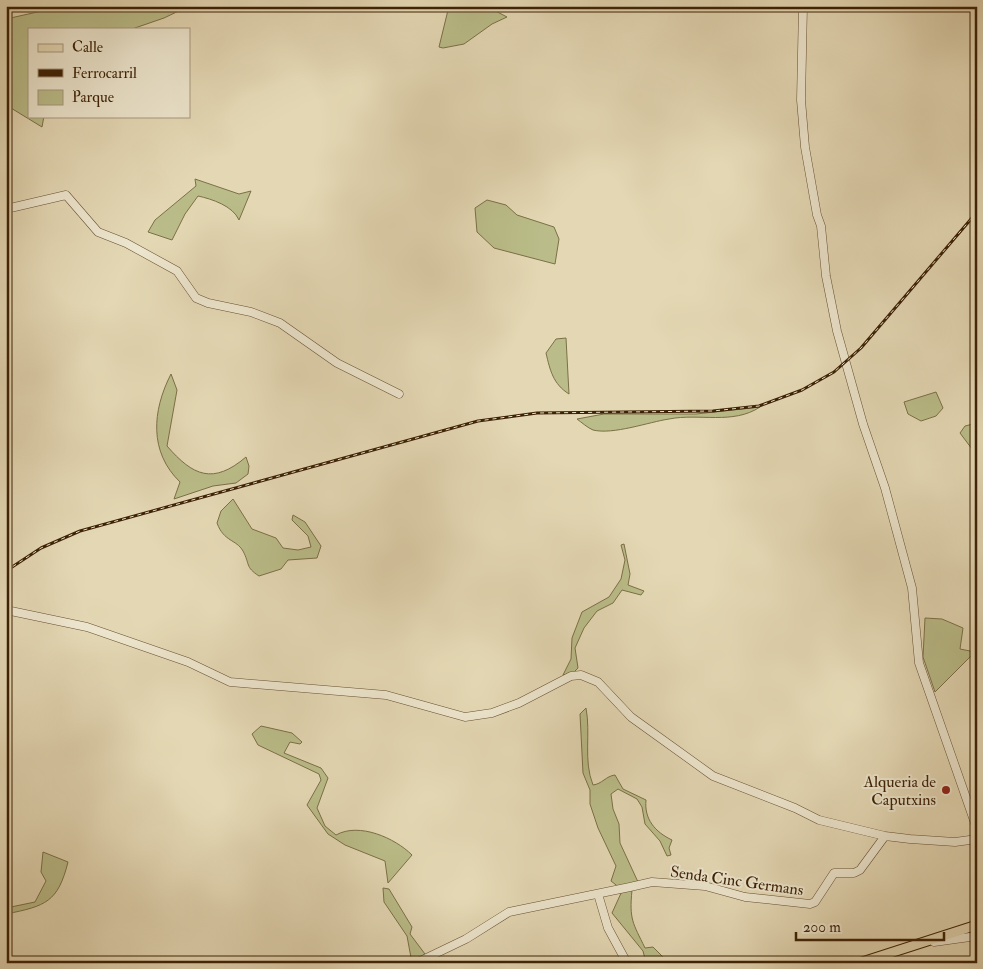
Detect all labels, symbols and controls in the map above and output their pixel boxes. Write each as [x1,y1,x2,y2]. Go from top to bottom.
legend [28,28,190,118]
text: Calle [72,38,103,57]
text: Ferrocarril [72,64,137,83]
text: Parque [72,88,114,107]
place label: Alqueria de Caputxins [863,772,936,811]
marker: Alqueria de Caputxins [940,784,952,796]
street label: Senda Cinc Germans [669,862,805,900]
scale bar [796,909,943,941]
text: 200 m [803,918,841,937]

